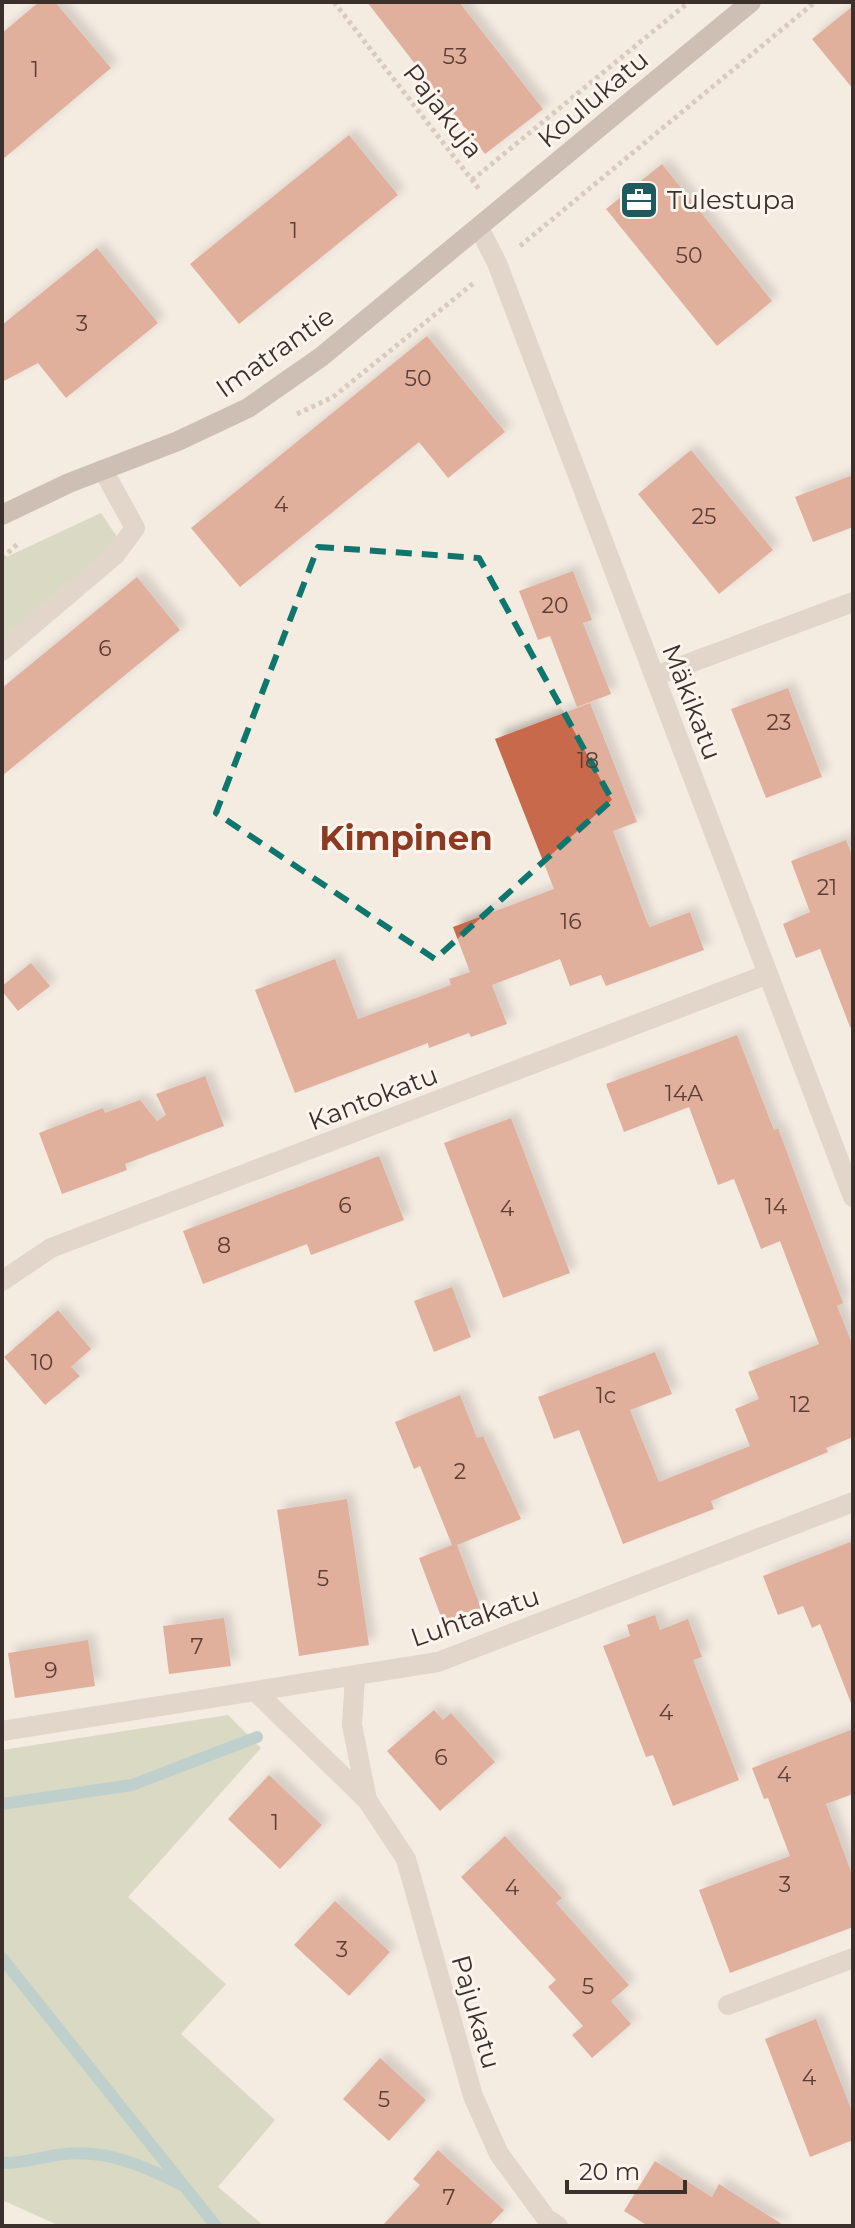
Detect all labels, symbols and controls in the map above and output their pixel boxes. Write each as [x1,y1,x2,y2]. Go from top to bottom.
house number: 53 [443,43,467,70]
street label: Koulukatu [531,43,655,155]
house number: 1 [31,56,39,83]
street label: Pajakuja [396,57,490,165]
office icon: Tulestupa [618,179,660,221]
place label: Tulestupa [667,184,795,216]
house number: 1 [290,217,298,244]
house number: 50 [675,242,703,269]
street label: Imatrantie [210,300,340,404]
house number: 3 [76,310,88,337]
house number: 50 [404,365,432,392]
house number: 4 [274,491,289,518]
house number: 25 [692,503,716,530]
house number: 20 [541,592,569,619]
house number: 6 [98,635,112,662]
street label: Mäkikatu [655,640,729,764]
house number: 23 [767,709,791,736]
house number: 18 [577,747,599,774]
district label: Kimpinen [319,817,493,859]
house number: 21 [817,874,837,901]
house number: 16 [560,908,582,935]
street label: Kantokatu [304,1059,442,1137]
house number: 14A [665,1080,703,1107]
house number: 6 [338,1192,352,1219]
house number: 14 [765,1193,788,1220]
house number: 4 [500,1195,515,1222]
house number: 8 [217,1232,231,1259]
house number: 10 [31,1349,53,1376]
house number: 1c [596,1382,616,1409]
house number: 12 [790,1391,810,1418]
house number: 2 [454,1458,466,1485]
house number: 5 [317,1565,329,1592]
street label: Luhtakatu [406,1580,544,1654]
house number: 7 [191,1633,204,1660]
house number: 9 [44,1657,58,1684]
house number: 4 [659,1699,674,1726]
house number: 6 [434,1744,448,1771]
house number: 4 [777,1761,792,1788]
house number: 1 [271,1809,279,1836]
house number: 3 [779,1871,791,1898]
house number: 4 [505,1874,520,1901]
house number: 3 [336,1936,348,1963]
street label: Pajukatu [445,1951,507,2073]
house number: 5 [582,1973,594,2000]
house number: 4 [802,2064,817,2091]
house number: 5 [378,2086,390,2113]
scale bar [567,2144,685,2194]
text: 20 m [579,2157,640,2186]
house number: 7 [443,2184,456,2211]

